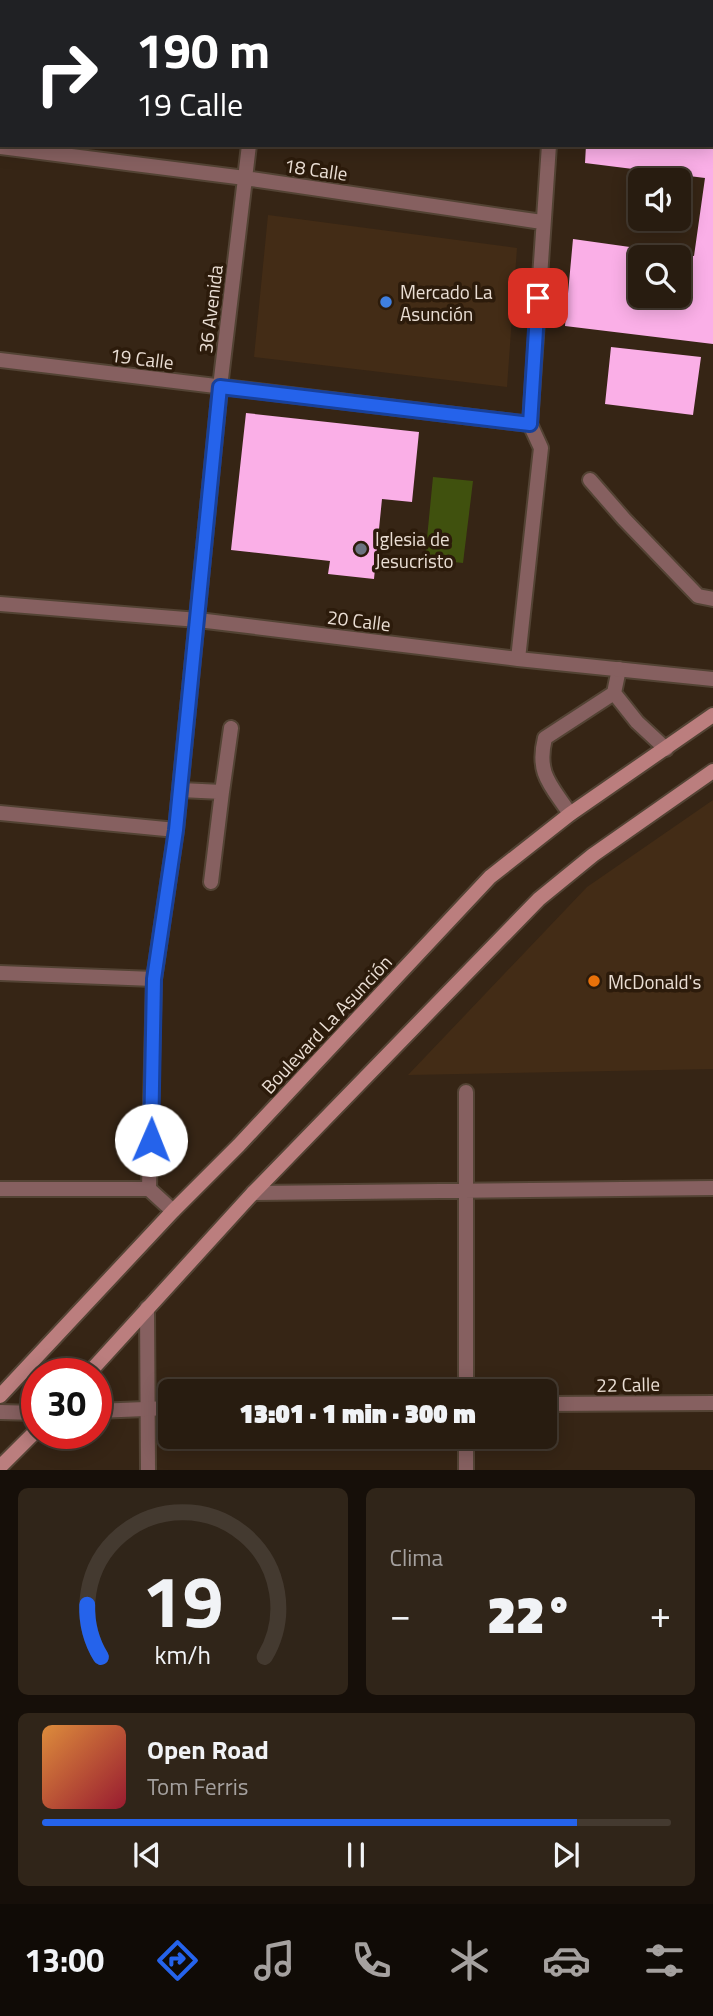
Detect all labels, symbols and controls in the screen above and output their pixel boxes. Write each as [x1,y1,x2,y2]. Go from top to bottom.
text: 190 m [136,12,270,87]
icon: right [21,28,112,119]
text: 19 Calle [136,80,243,128]
street label: 18 Calle [282,150,350,188]
map controls [628,168,691,308]
button: sound [628,168,691,231]
button: search [628,245,691,308]
street label: 36 Avenida [190,263,230,355]
pin [508,268,568,328]
place label: Mercado La Asunción [400,277,493,328]
icon: arrive [519,279,557,317]
marker: Mercado La Asunción [378,294,394,310]
street label: 19 Calle [109,340,175,376]
place label: Iglesia de Jesucristo [375,524,453,575]
marker: Iglesia de Jesucristo [353,541,369,557]
street label: 20 Calle [326,602,392,638]
street label: Boulevard La Asunción [254,948,398,1100]
place label: McDonald's [608,967,701,996]
marker: McDonald's [586,973,602,989]
position arrow [114,1103,188,1177]
speed limit sign: 30 [21,1358,112,1449]
street label: 22 Calle [596,1369,660,1399]
text: 13:01 · 1 min · 300 m [239,1394,476,1433]
text: Clima [390,1540,443,1575]
text: 19 [142,1546,224,1656]
text: 22° [487,1574,573,1653]
text: − [390,1585,411,1643]
text: + [650,1585,671,1643]
text: km/h [154,1636,211,1674]
text: Open Road [147,1730,269,1769]
text: Tom Ferris [147,1769,248,1804]
icon: previous [128,1836,166,1874]
icon: pause [337,1836,375,1874]
icon: next [547,1836,585,1874]
text: 13:00 [24,1936,104,1984]
icon: directions [153,1936,202,1985]
icon: music [250,1936,299,1985]
icon: phone [347,1936,396,1985]
icon: climate [445,1936,494,1985]
icon: car [542,1936,591,1985]
icon: filters [640,1936,689,1985]

